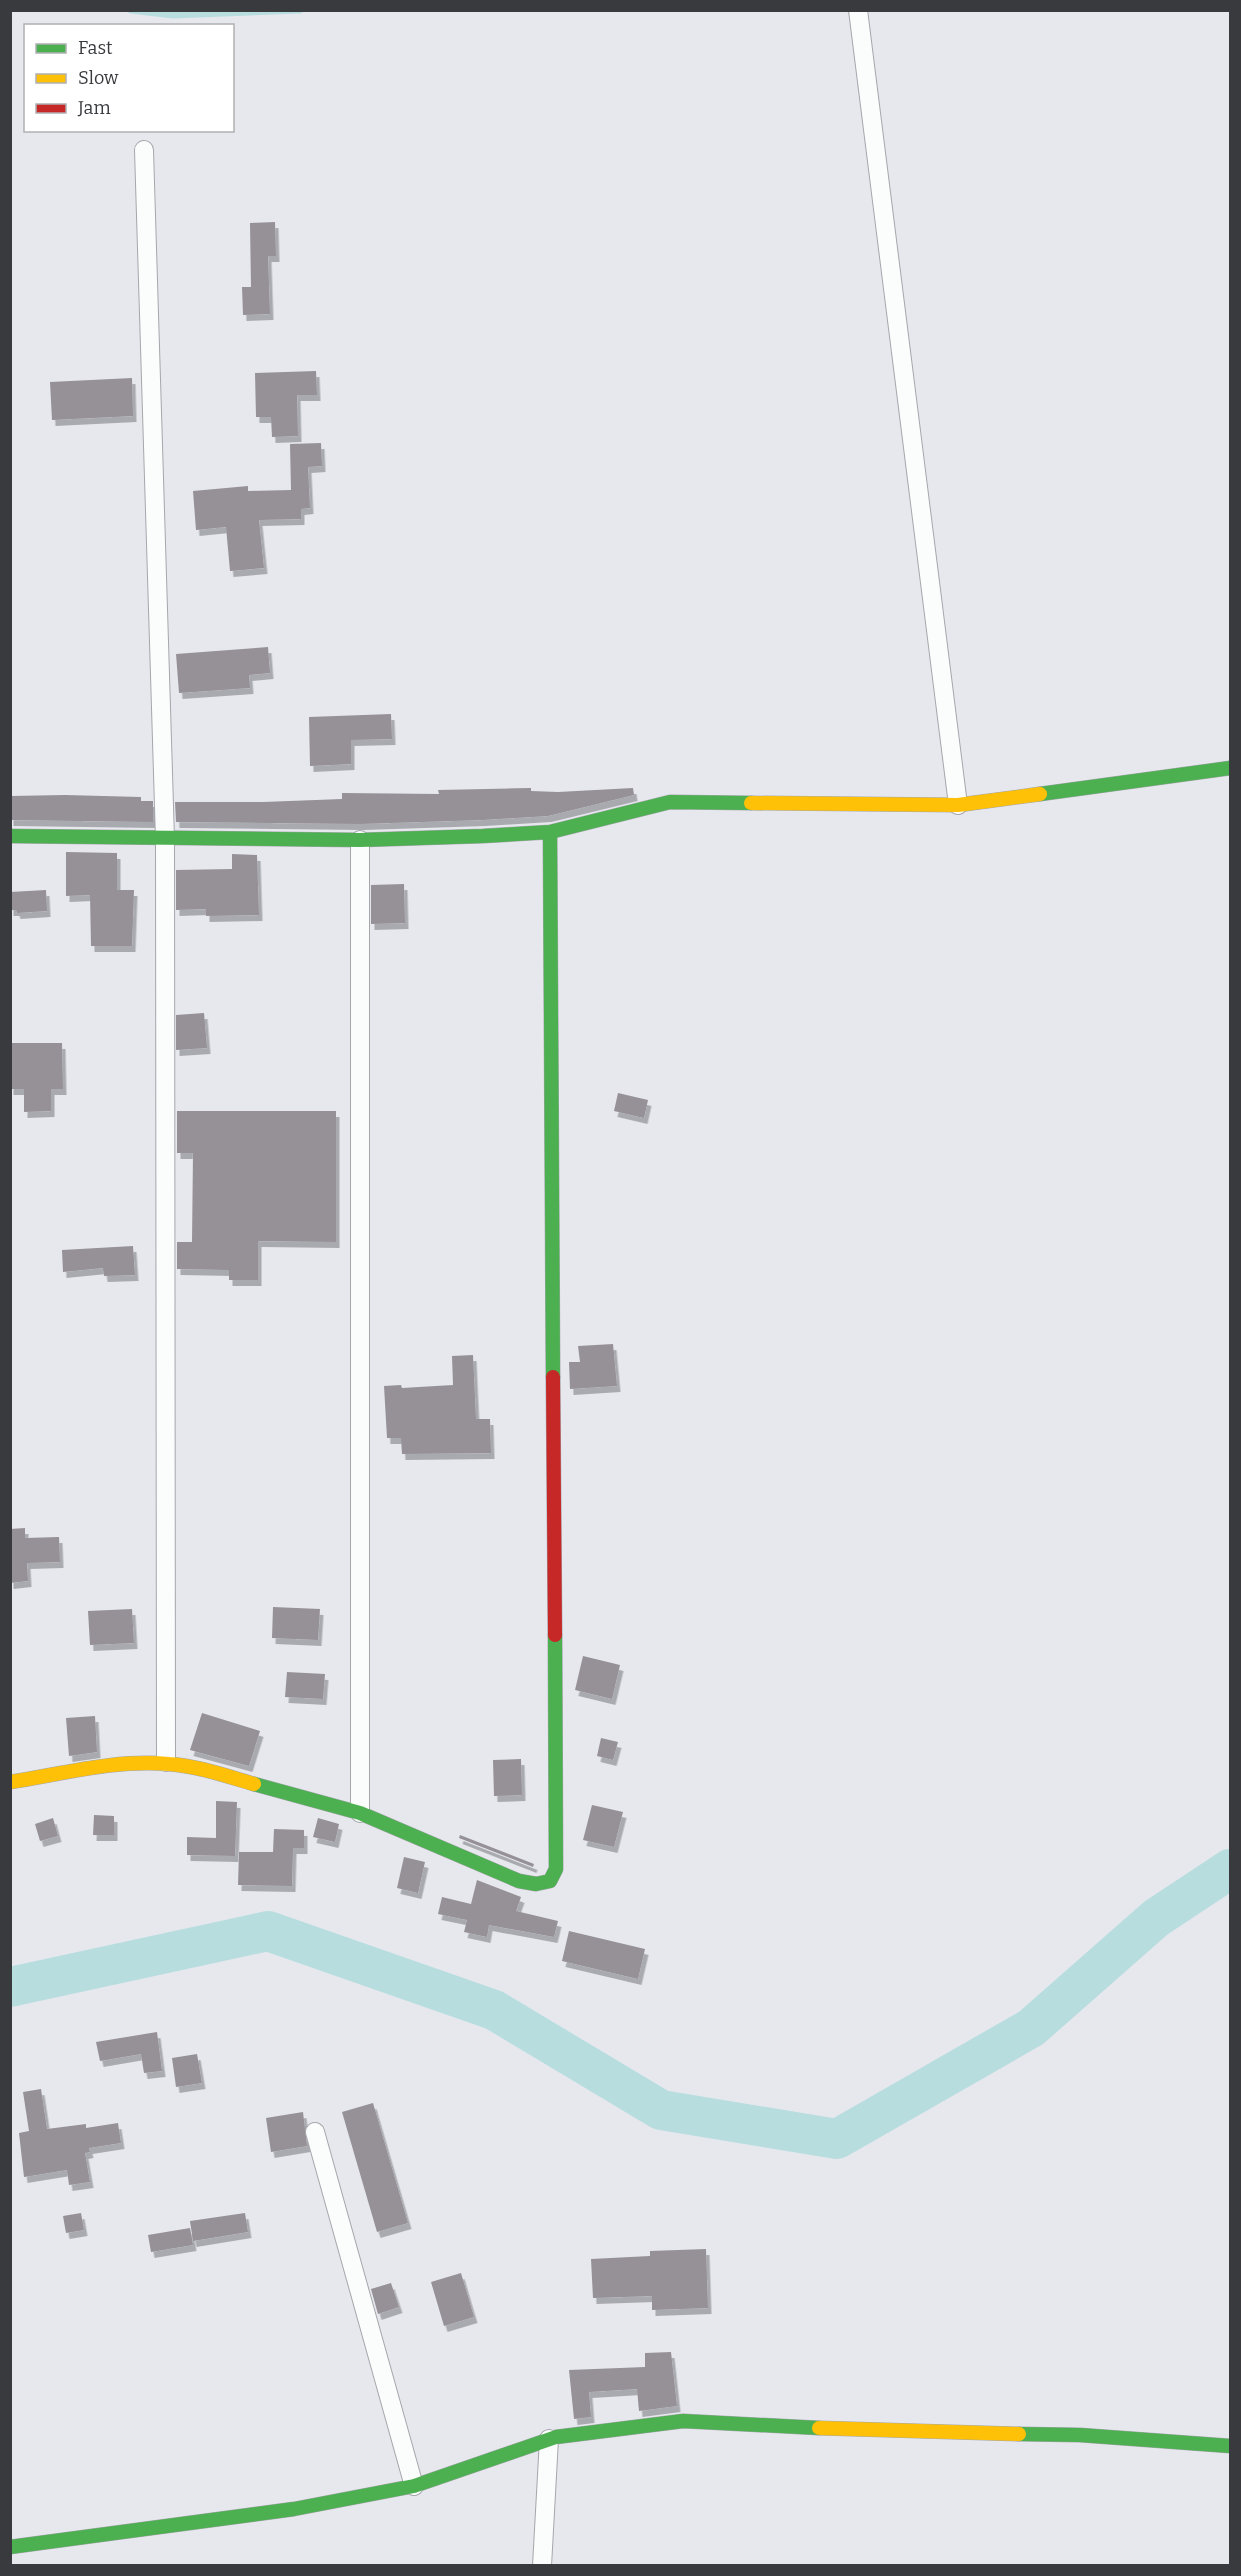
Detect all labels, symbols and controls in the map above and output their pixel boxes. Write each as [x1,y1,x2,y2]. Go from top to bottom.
legend [24,24,234,132]
text: Fast [78,37,113,59]
text: Slow [78,67,119,89]
text: Jam [77,97,111,119]

